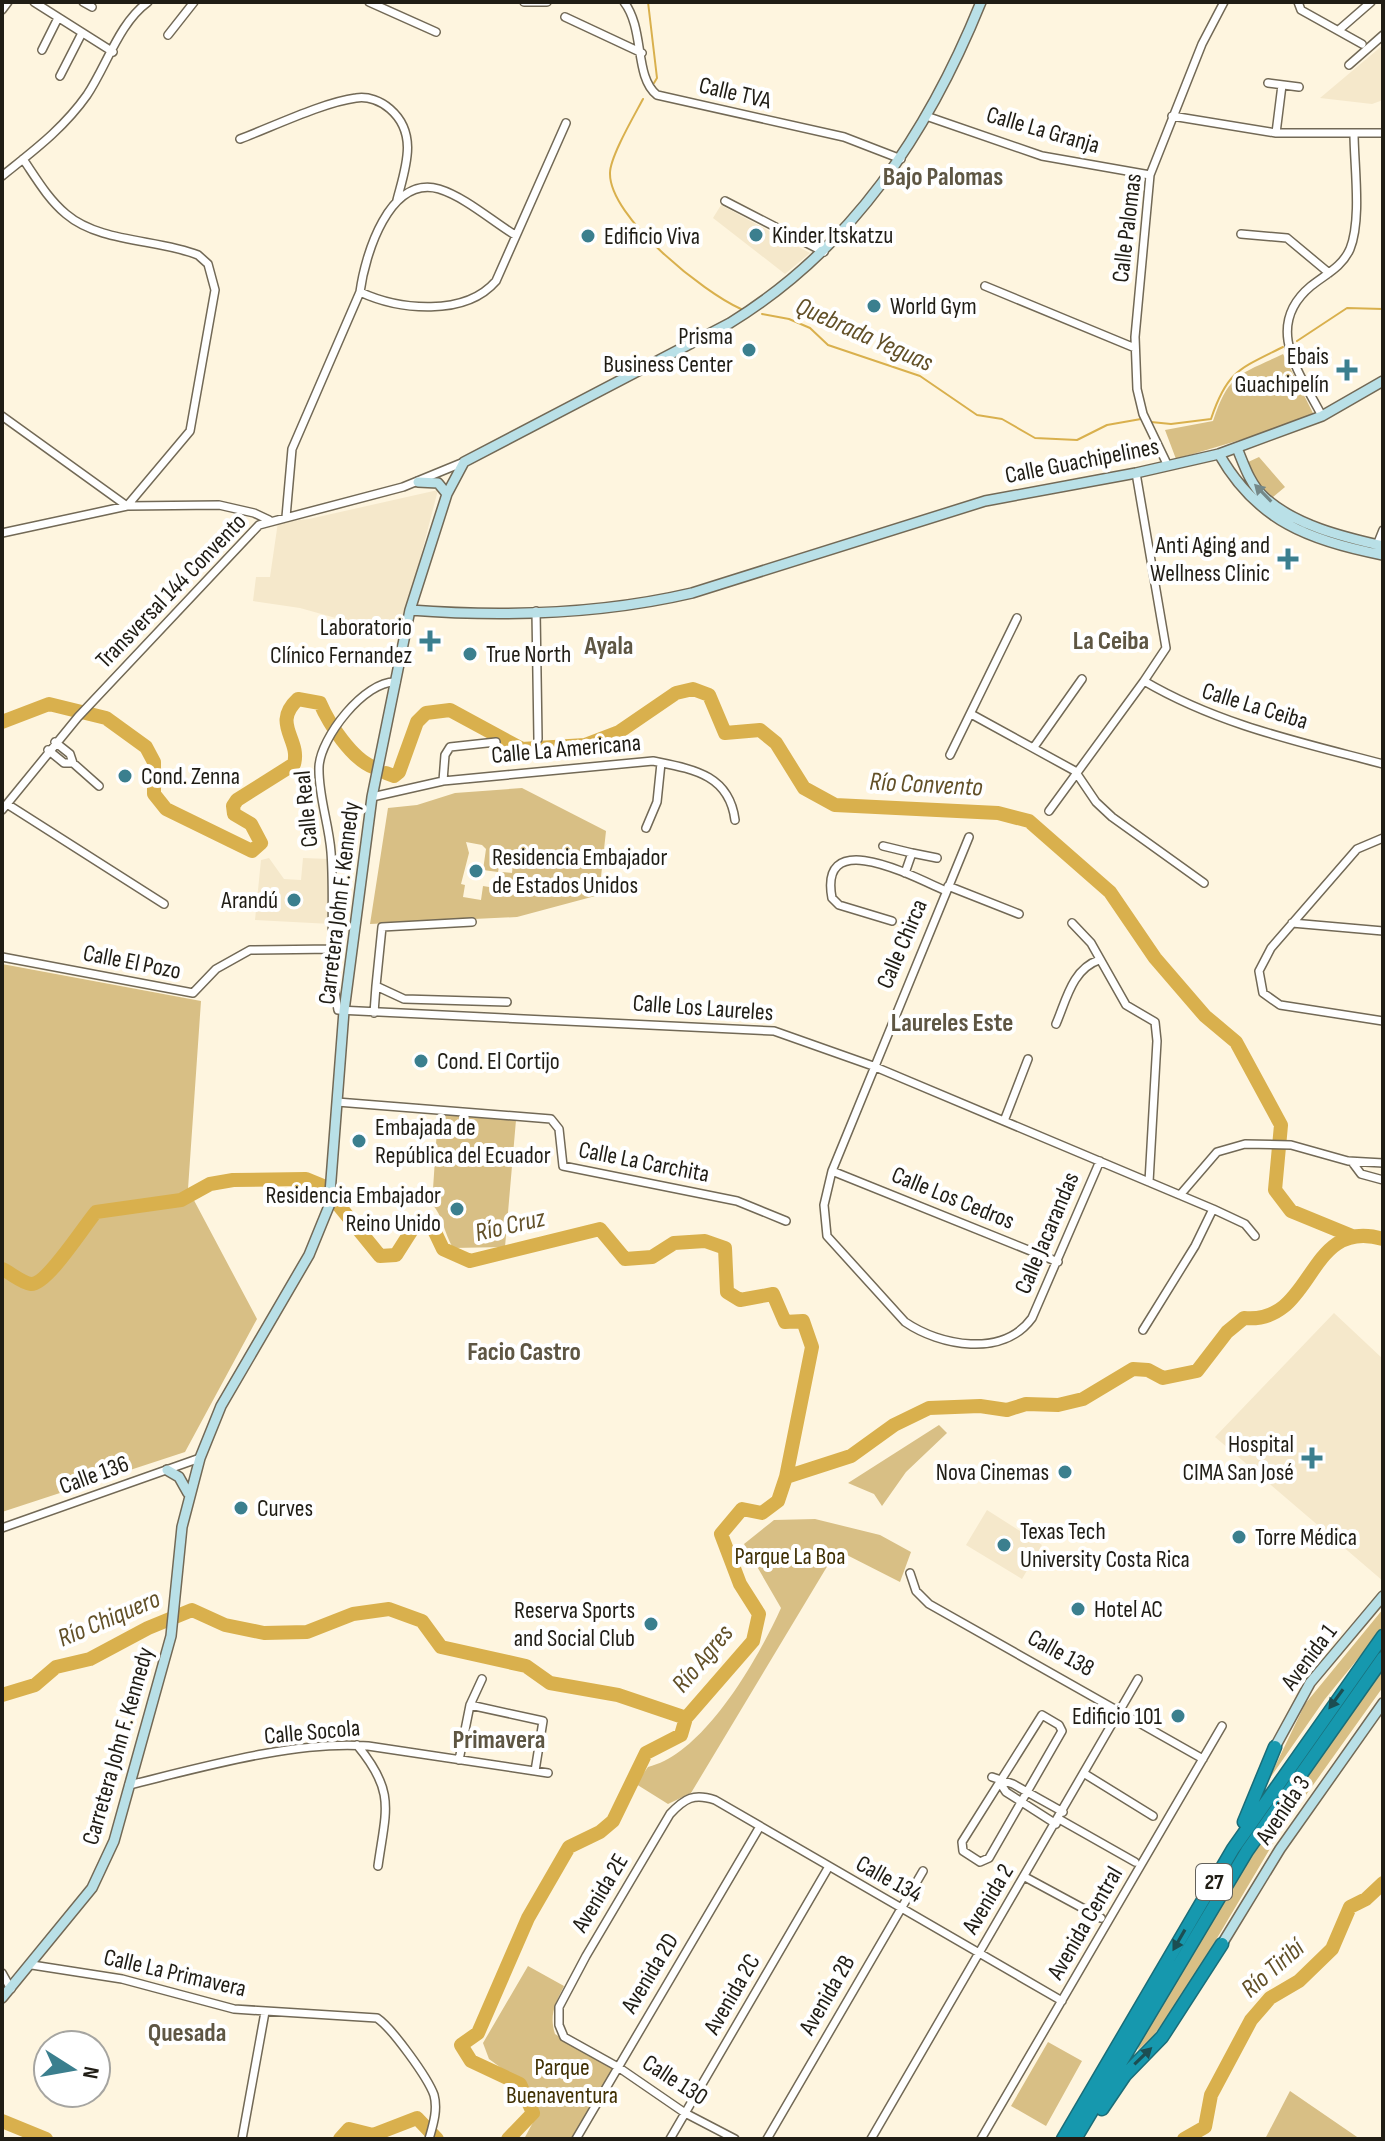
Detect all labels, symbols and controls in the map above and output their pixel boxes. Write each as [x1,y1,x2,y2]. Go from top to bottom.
street label: Calle TVA [696,71,775,116]
street label: Calle La Granja [983,100,1103,160]
district label: Bajo Palomas [883,162,1003,193]
street label: Calle Palomas [1106,172,1148,284]
place label: Kinder Itskatzu [772,221,893,250]
place label: Edificio Viva [604,222,700,251]
marker: Kinder Itskatzu [747,226,765,244]
marker: Edificio Viva [579,227,597,245]
water label: Quebrada Yeguas [791,291,937,379]
place label: World Gym [890,292,977,321]
marker: World Gym [865,297,883,315]
place label: Prisma Business Center [603,322,733,379]
marker: Prisma Business Center [740,341,758,359]
place label: Ebais Guachipelín [1235,342,1329,399]
marker: Ebais Guachipelín [1336,359,1358,381]
street label: Calle Guachipelines [1003,432,1161,490]
one-way arrow [1254,484,1272,503]
street label: Transversal 144 Convento [90,508,252,674]
place label: Anti Aging and Wellness Clinic [1150,531,1270,588]
marker: Anti Aging and Wellness Clinic [1277,548,1299,570]
place label: Laboratorio Clínico Fernandez [270,613,412,670]
district label: La Ceiba [1073,626,1149,657]
marker: Laboratorio Clínico Fernandez [419,630,441,652]
district label: Ayala [584,631,633,662]
place label: True North [486,640,571,669]
marker: True North [461,645,479,663]
street label: Calle La Ceiba [1198,676,1312,736]
street label: Calle La Americana [490,728,642,770]
place label: Cond. Zenna [141,762,240,791]
marker: Cond. Zenna [116,767,134,785]
water label: Río Convento [868,767,984,803]
street label: Calle Real [288,769,324,849]
street label: Carretera John F. Kennedy [312,800,366,1006]
place label: Residencia Embajador de Estados Unidos [492,843,668,900]
marker: Residencia Embajador de Estados Unidos [467,862,485,880]
place label: Arandú [220,886,278,915]
marker: Arandú [285,891,303,909]
street label: Calle Chirca [870,895,934,993]
street label: Calle El Pozo [81,938,183,986]
street label: Calle Los Laureles [632,989,774,1027]
district label: Laureles Este [891,1008,1013,1039]
place label: Cond. El Cortijo [437,1047,560,1076]
marker: Cond. El Cortijo [412,1052,430,1070]
place label: Embajada de República del Ecuador [375,1113,551,1170]
marker: Embajada de República del Ecuador [350,1132,368,1150]
street label: Calle La Carchita [576,1135,712,1189]
street label: Calle Los Cedros [887,1160,1019,1236]
street label: Calle Jacarandas [1008,1168,1086,1298]
place label: Residencia Embajador Reino Unido [266,1181,441,1238]
marker: Residencia Embajador Reino Unido [448,1200,466,1218]
water label: Río Cruz [472,1203,549,1249]
district label: Facio Castro [467,1337,581,1368]
place label: Hospital CIMA San José [1182,1430,1294,1487]
marker: Hospital CIMA San José [1301,1447,1323,1469]
street label: Calle 136 [55,1449,133,1501]
place label: Nova Cinemas [936,1458,1049,1487]
marker: Nova Cinemas [1056,1463,1074,1481]
place label: Curves [257,1494,313,1523]
marker: Curves [232,1499,250,1517]
place label: Texas Tech University Costa Rica [1020,1517,1190,1574]
place label: Torre Médica [1255,1523,1357,1552]
marker: Torre Médica [1230,1528,1248,1546]
marker: Texas Tech University Costa Rica [995,1536,1013,1554]
park label: Parque La Boa [735,1542,845,1571]
water label: Río Chiquero [53,1583,165,1654]
place label: Hotel AC [1094,1595,1163,1624]
place label: Reserva Sports and Social Club [514,1596,635,1653]
marker: Hotel AC [1069,1600,1087,1618]
marker: Reserva Sports and Social Club [642,1615,660,1633]
street label: Avenida 1 [1274,1618,1343,1696]
water label: Río Agres [666,1619,740,1699]
street label: Calle 138 [1023,1623,1099,1683]
street label: Carretera John F. Kennedy [76,1644,160,1848]
one-way arrow [1329,1688,1344,1709]
place label: Edificio 101 [1072,1702,1163,1731]
marker: Edificio 101 [1169,1707,1187,1725]
street label: Calle Socola [263,1713,361,1751]
district label: Primavera [453,1725,545,1756]
street label: Avenida 3 [1249,1770,1316,1851]
street label: Avenida 2E [565,1849,635,1938]
street label: Calle 134 [851,1849,927,1909]
street label: Avenida 2 [955,1859,1020,1940]
street label: Avenida Central [1041,1861,1129,1985]
road number: 27 [1196,1864,1232,1900]
street label: Avenida 2D [614,1928,685,2019]
one-way arrow [1172,1929,1186,1951]
water label: Río Tiribí [1235,1932,1313,2005]
street label: Calle La Primavera [101,1943,249,2003]
street label: Avenida 2C [697,1949,767,2040]
street label: Avenida 2B [792,1950,861,2041]
district label: Quesada [148,2018,226,2049]
north arrow [32,2029,112,2109]
one-way arrow [1133,2047,1152,2066]
street label: Calle 130 [637,2048,713,2112]
park label: Parque Buenaventura [506,2053,618,2110]
text: N [76,2064,105,2081]

